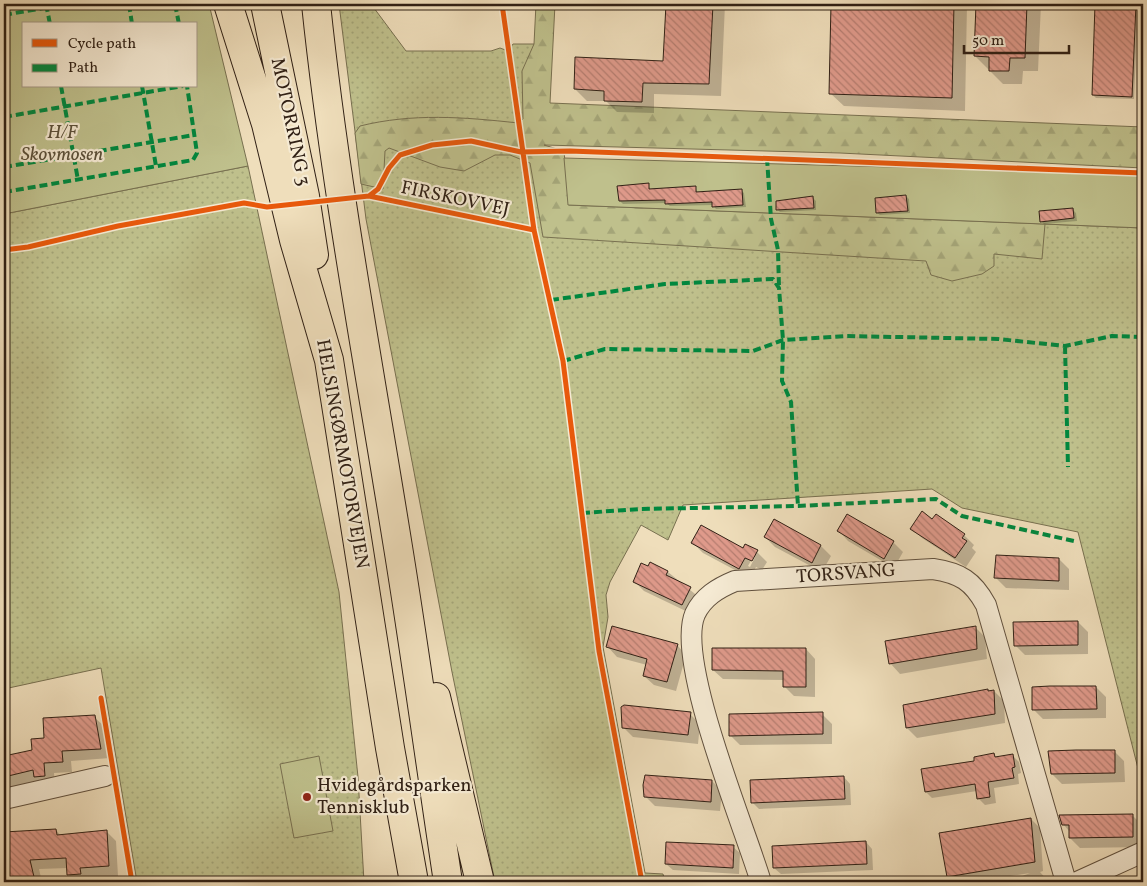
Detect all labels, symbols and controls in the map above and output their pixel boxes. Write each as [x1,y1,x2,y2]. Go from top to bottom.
legend [22,22,198,88]
scale bar [964,22,1070,54]
text: 50 m [972,31,1004,52]
text: Cycle path [68,34,136,55]
street label: MOTORRING 3 [264,55,316,189]
text: Path [68,58,98,79]
park label: H/F Skovmosen [21,120,103,168]
street label: FIRSKOVVEJ [398,175,512,223]
street label: HELSINGØRMOTORVEJEN [309,337,375,571]
street label: TORSVANG [795,558,897,590]
place label: Hvidegårdsparken Tennisklub [317,773,472,821]
marker: Hvidegårdsparken Tennisklub [301,791,313,803]

